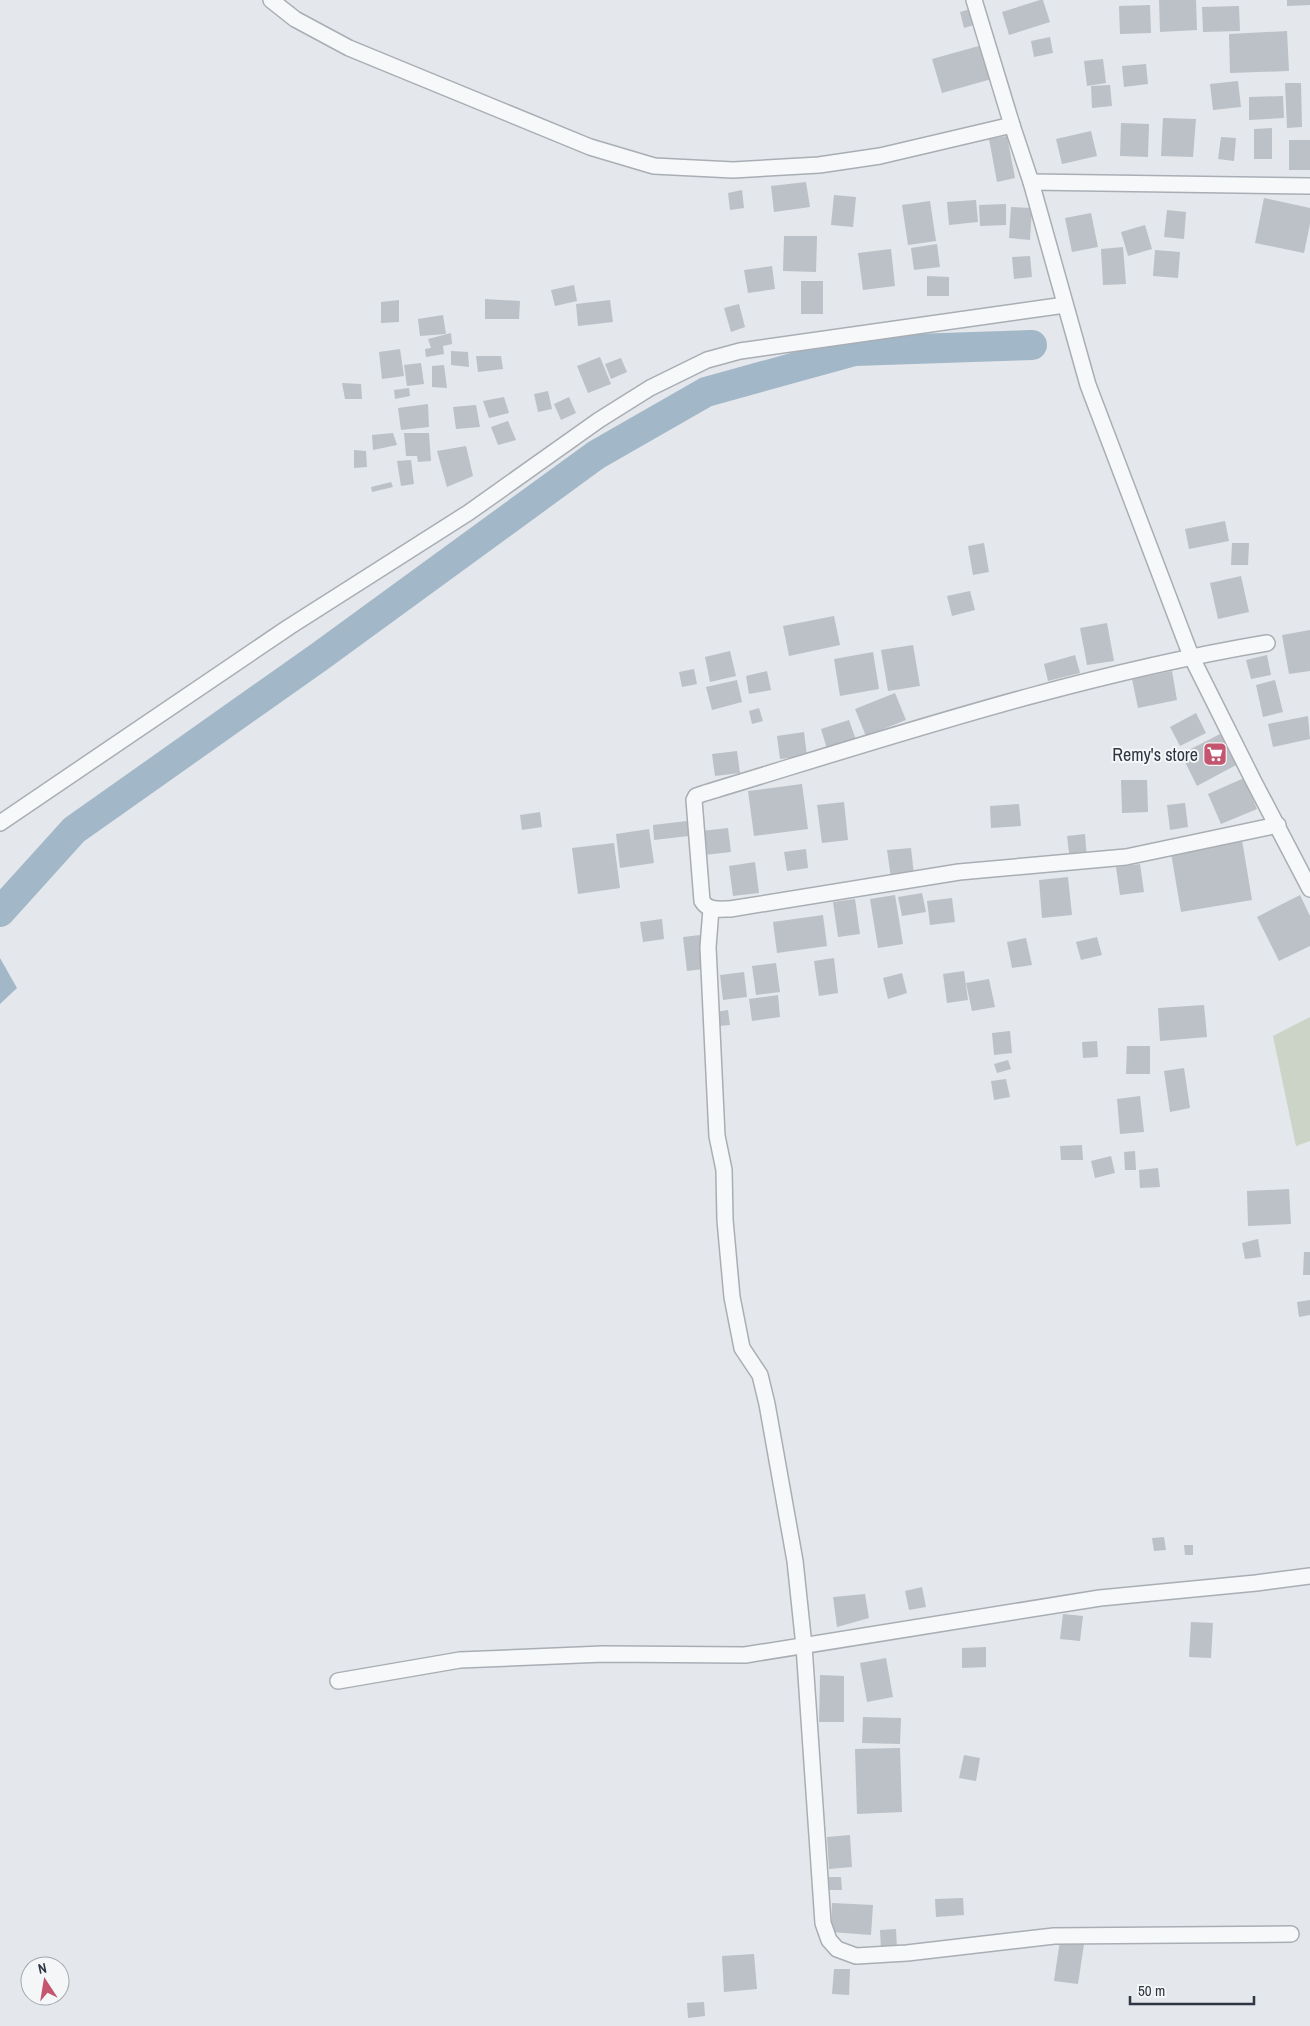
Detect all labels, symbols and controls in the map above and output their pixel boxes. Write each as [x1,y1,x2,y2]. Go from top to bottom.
supermarket icon: Remy's store [1202,741,1228,767]
place label: Remy's store [1112,742,1198,767]
north arrow [20,1956,70,2006]
text: N [36,1959,48,1978]
scale bar [1130,1974,1254,2006]
text: 50 m [1138,1980,1165,2001]

